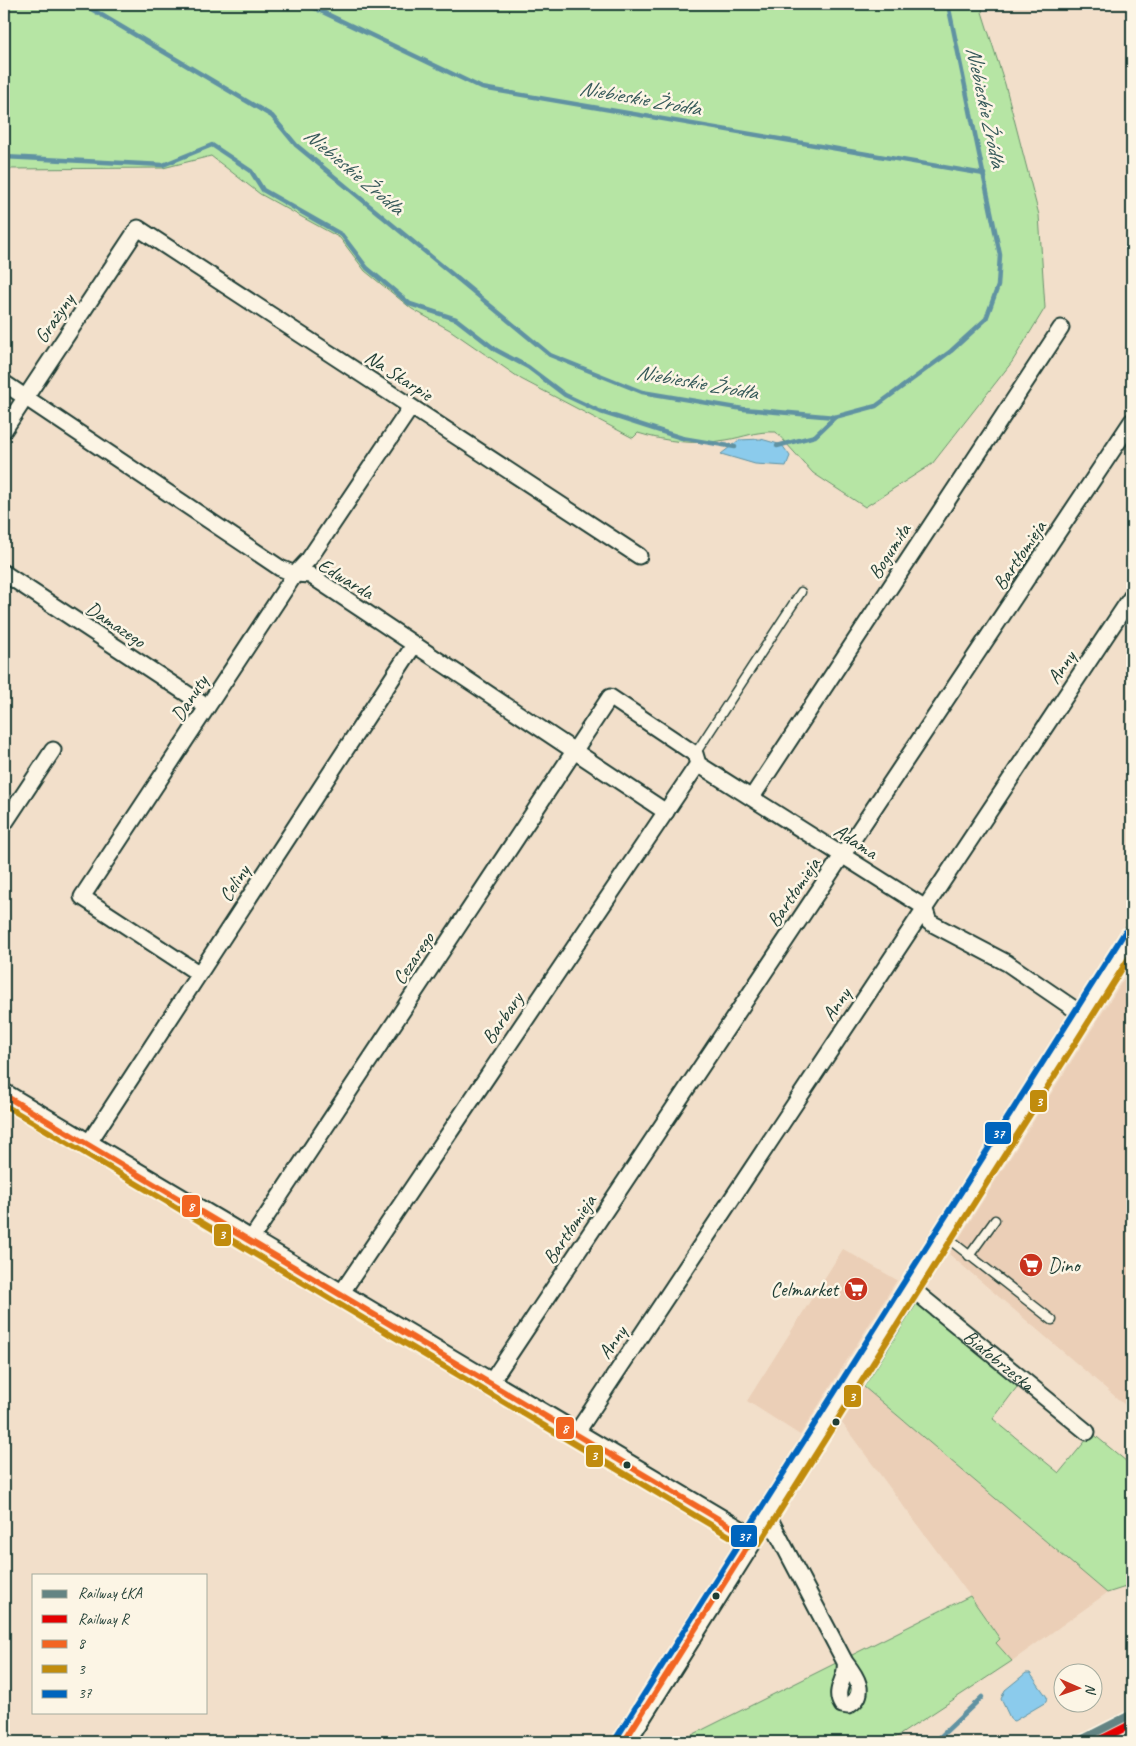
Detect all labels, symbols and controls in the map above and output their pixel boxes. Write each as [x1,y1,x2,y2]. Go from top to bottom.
water label: Niebieskie Źródła [961,44,1012,171]
water label: Niebieskie Żródła [577,75,704,122]
water label: Niebieskie Źródła [299,122,411,221]
street label: Grażyny [29,287,81,348]
street label: Na Skarpie [360,344,438,407]
water label: Niebieskie Źródła [634,359,761,406]
street label: Bartłomieja [987,515,1053,595]
street label: Bogumiła [862,518,917,584]
street label: Edwarda [313,552,380,606]
street label: Damazego [81,595,151,654]
street label: Anny [1041,644,1083,689]
street label: Danuty [165,669,215,726]
street label: Adama [829,818,884,866]
street label: Bartłomieja [761,852,827,932]
street label: Celiny [213,858,257,906]
street label: Cezarego [387,926,441,989]
street label: Anny [816,981,858,1026]
street label: Barbary [476,986,530,1049]
line badge: 3 [1029,1089,1048,1113]
text: 3 [1036,1093,1044,1110]
line badge: 37 [984,1121,1012,1145]
text: 37 [992,1125,1006,1142]
street label: Bartłomieja [537,1189,603,1269]
line badge: 8 [181,1194,201,1218]
text: 8 [188,1198,196,1215]
line badge: 3 [213,1223,232,1247]
text: 3 [219,1226,227,1243]
supermarket icon: Dino [1018,1252,1044,1278]
place label: Dino [1048,1253,1082,1278]
supermarket icon: Celmarket [843,1276,869,1302]
place label: Celmarket [771,1277,840,1302]
street label: Anny [592,1319,634,1364]
street label: Białobrzeska [958,1324,1041,1398]
line badge: 3 [843,1384,862,1408]
text: 3 [849,1388,857,1405]
line badge: 8 [555,1416,575,1440]
unlabelled marker [831,1417,841,1427]
text: 8 [562,1420,570,1437]
line badge: 3 [585,1444,604,1468]
text: 3 [591,1447,599,1464]
unlabelled marker [622,1460,632,1470]
line badge: 37 [730,1524,758,1548]
text: 37 [738,1528,752,1545]
legend [32,1574,208,1714]
text: Railway ŁKA [78,1584,143,1603]
unlabelled marker [711,1591,721,1601]
text: Railway R [78,1610,130,1629]
text: 8 [78,1634,86,1653]
text: 3 [78,1660,86,1679]
north arrow [1054,1664,1104,1714]
text: 37 [78,1684,93,1703]
text: N [1082,1684,1099,1695]

